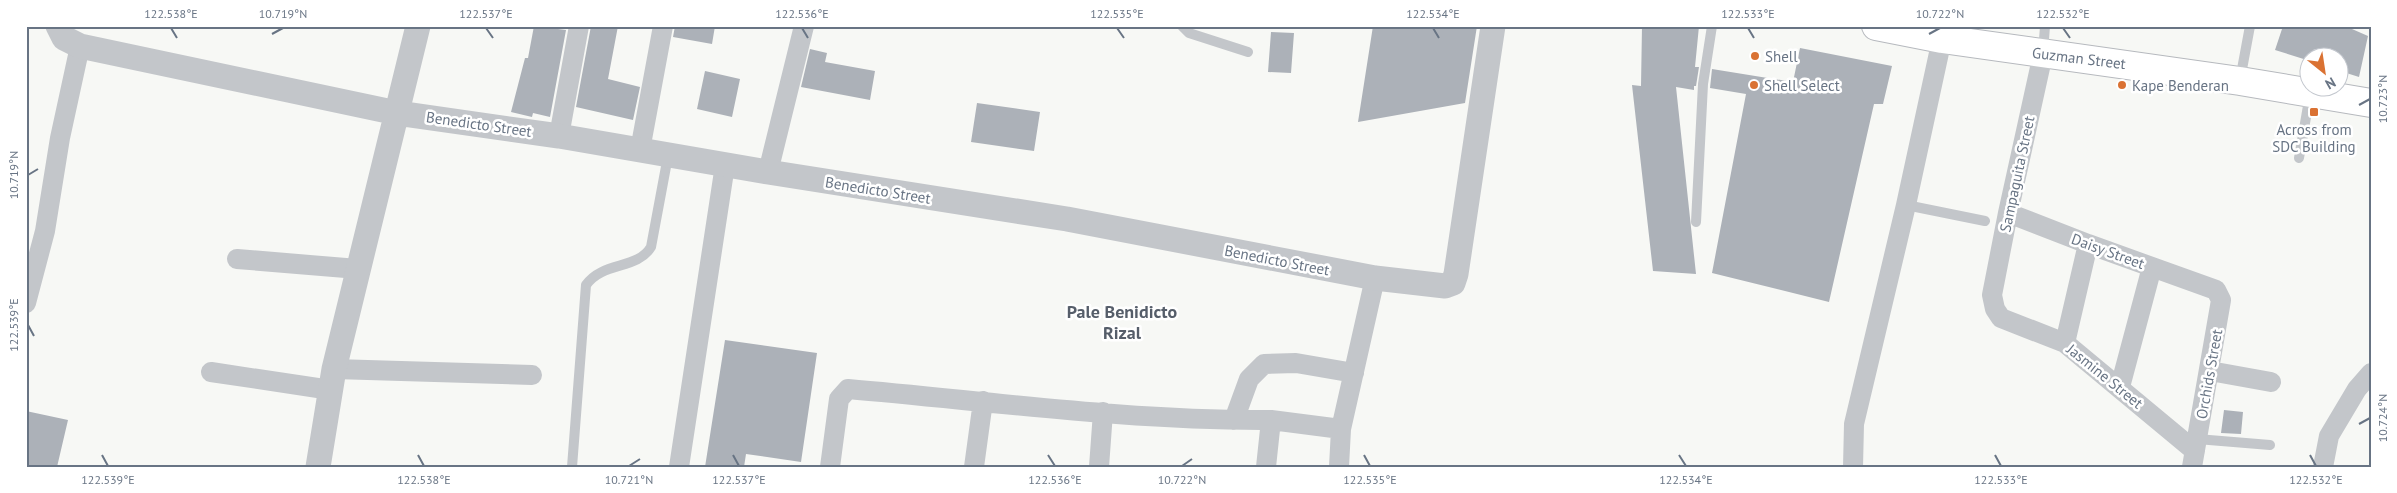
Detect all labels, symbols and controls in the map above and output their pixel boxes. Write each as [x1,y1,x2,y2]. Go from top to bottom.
text: 122.538°E [144,6,198,21]
text: 10.719°N [259,6,307,21]
text: 122.537°E [459,6,513,21]
text: 122.536°E [775,6,829,21]
text: 122.535°E [1090,6,1144,21]
text: 122.534°E [1406,6,1460,21]
text: 122.533°E [1721,6,1775,21]
text: 10.722°N [1916,6,1964,21]
text: 122.532°E [2036,6,2090,21]
street label: Guzman Street [2031,43,2127,73]
place label: Shell [1765,47,1798,66]
north arrow [2300,48,2350,98]
marker: Shell [1749,50,1761,62]
text: N [2322,73,2339,93]
text: 10.723°N [2375,75,2390,123]
place label: Shell Select [1764,76,1840,95]
place label: Kape Benderan [2132,76,2229,95]
marker: Shell Select [1748,79,1760,91]
marker: Kape Benderan [2116,79,2128,91]
marker: Across from SDC Building [2308,106,2320,118]
street label: Benedicto Street [425,107,533,141]
street label: Sampaguita Street [1995,114,2039,234]
place label: Across from SDC Building [2272,120,2356,156]
text: 10.719°N [6,151,21,199]
street label: Benedicto Street [824,172,932,208]
street label: Daisy Street [2069,229,2147,273]
street label: Benedicto Street [1223,241,1331,279]
text: 122.539°E [6,298,21,352]
district label: Pale Benidicto Rizal [1067,300,1177,344]
street label: Orchids Street [2192,328,2226,420]
street label: Jasmine Street [2062,339,2147,412]
text: 10.724°N [2375,394,2390,442]
text: 122.539°E [81,472,135,487]
text: 122.538°E [397,472,451,487]
text: 10.721°N [605,472,653,487]
text: 122.537°E [712,472,766,487]
text: 122.536°E [1028,472,1082,487]
text: 10.722°N [1158,472,1206,487]
text: 122.535°E [1343,472,1397,487]
text: 122.534°E [1659,472,1713,487]
text: 122.533°E [1974,472,2028,487]
text: 122.532°E [2289,472,2343,487]

